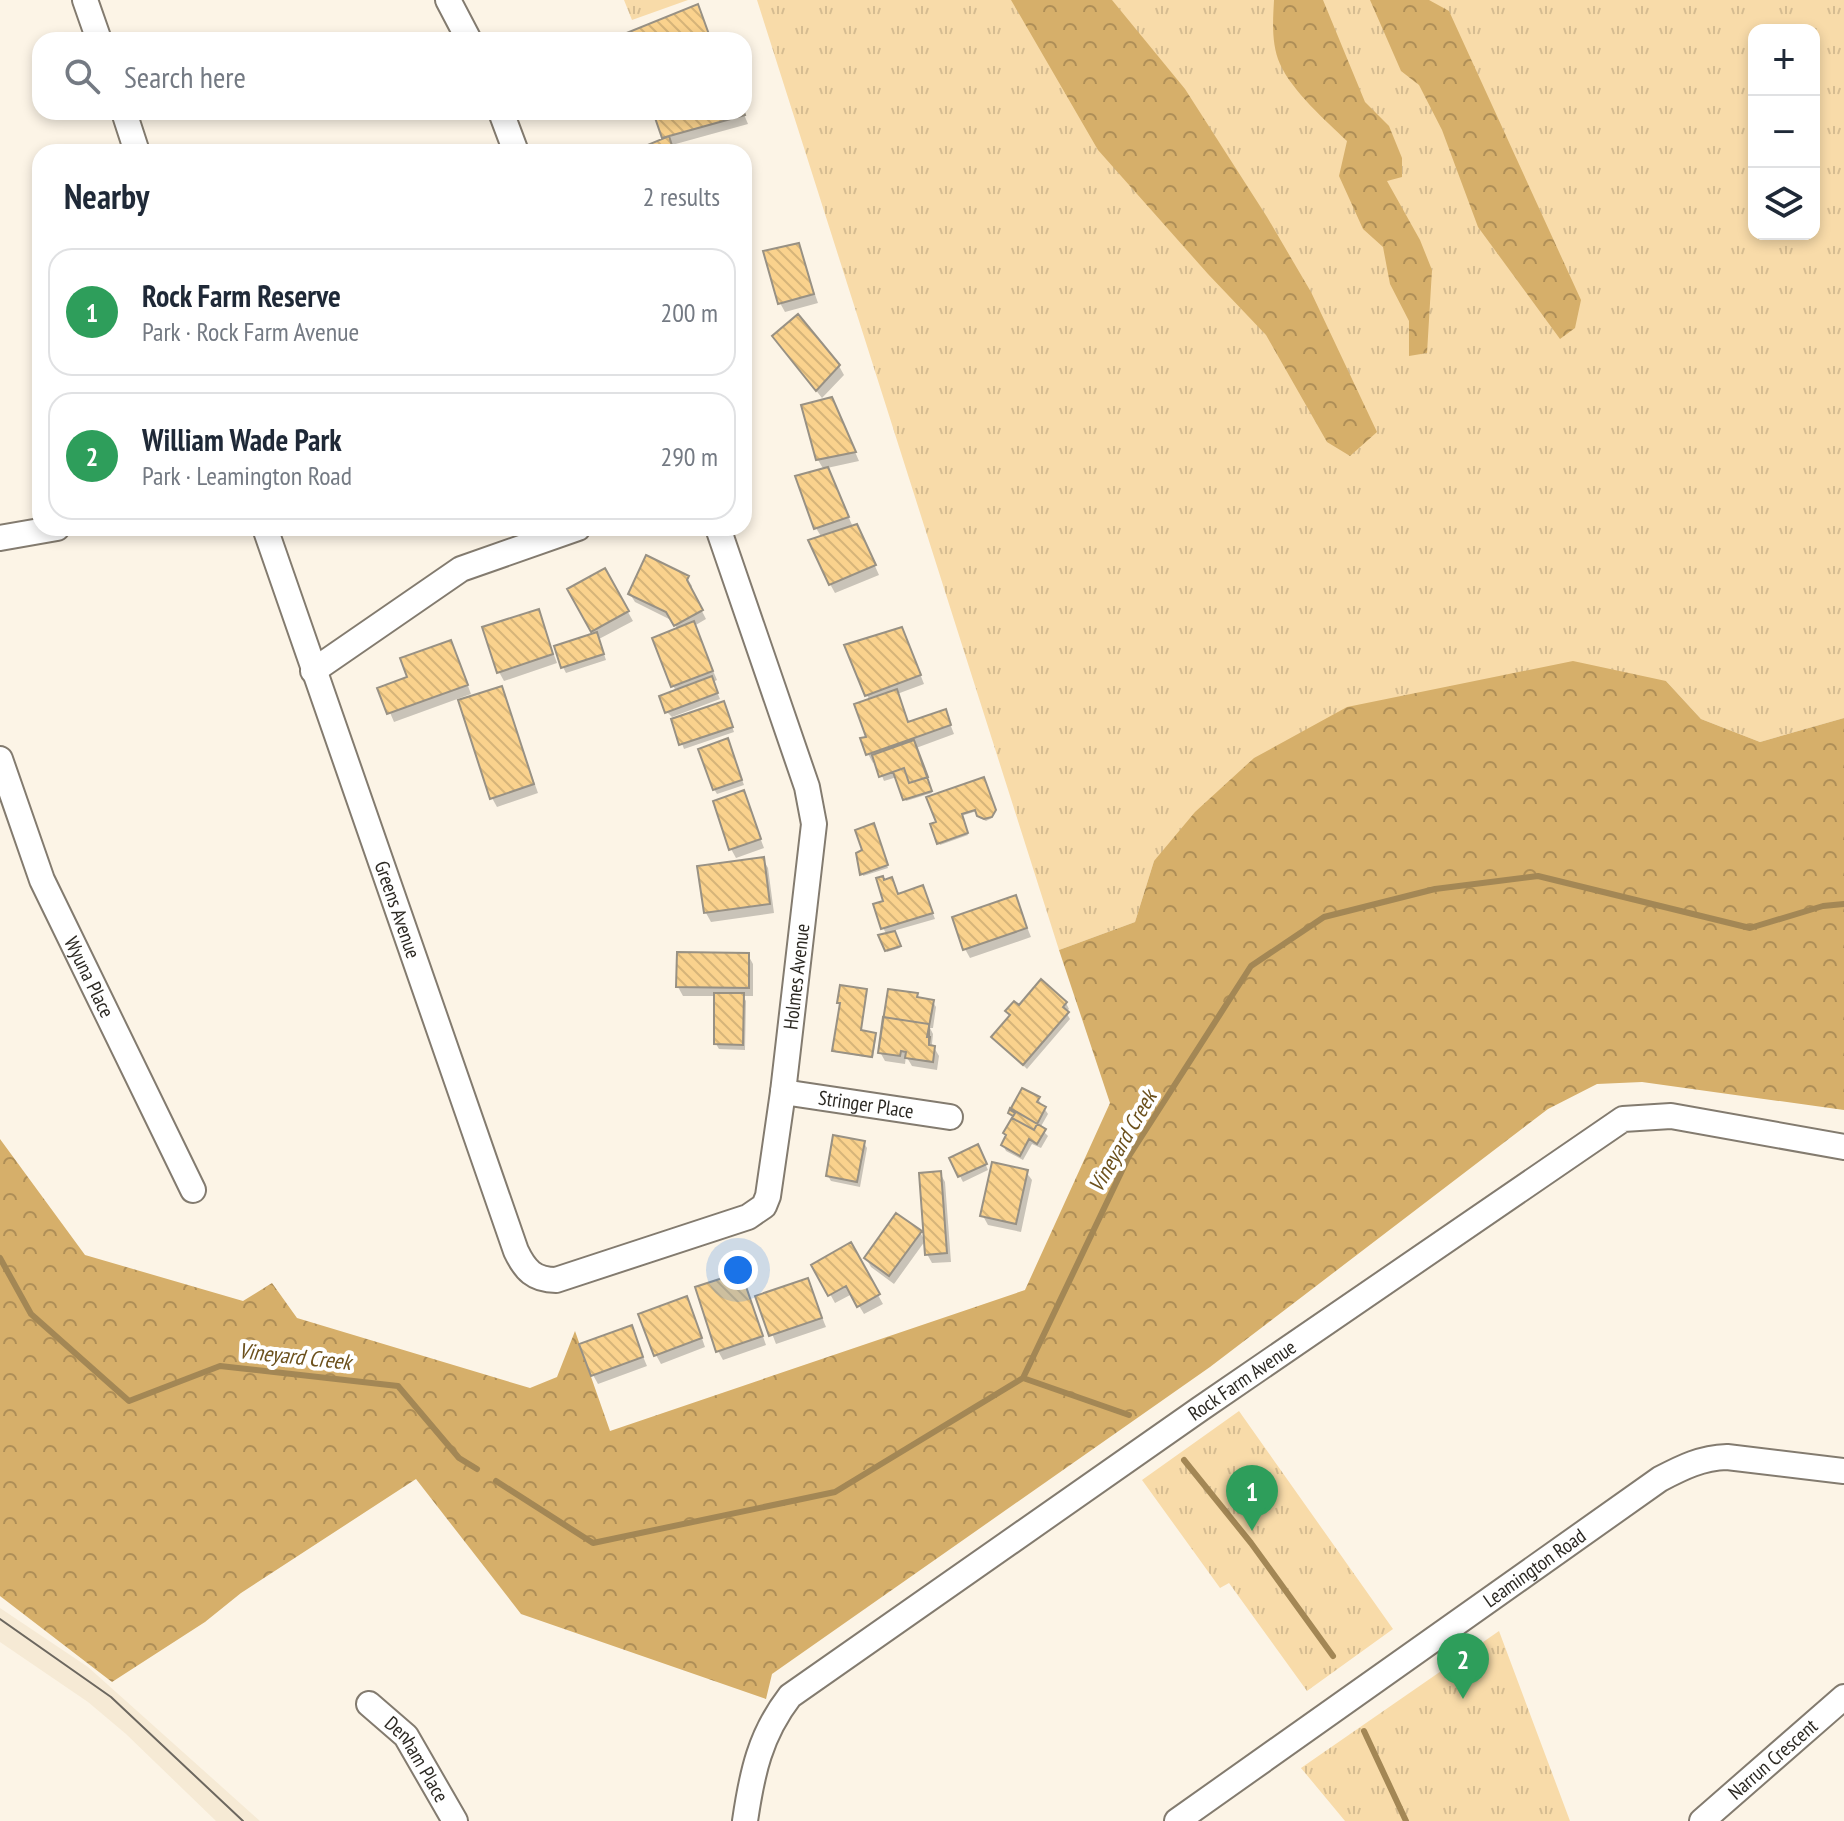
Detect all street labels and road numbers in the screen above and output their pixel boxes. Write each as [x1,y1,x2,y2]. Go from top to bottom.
street label: Greens Avenue [369,857,426,962]
street label: Holmes Avenue [777,922,815,1031]
street label: Wyuna Place [58,932,120,1022]
street label: Stringer Place [817,1084,916,1124]
street label: Rock Farm Avenue [1183,1334,1301,1426]
street label: Leamington Road [1478,1523,1591,1613]
street label: Denham Place [379,1710,454,1807]
street label: Narrun Crescent [1723,1713,1823,1805]

